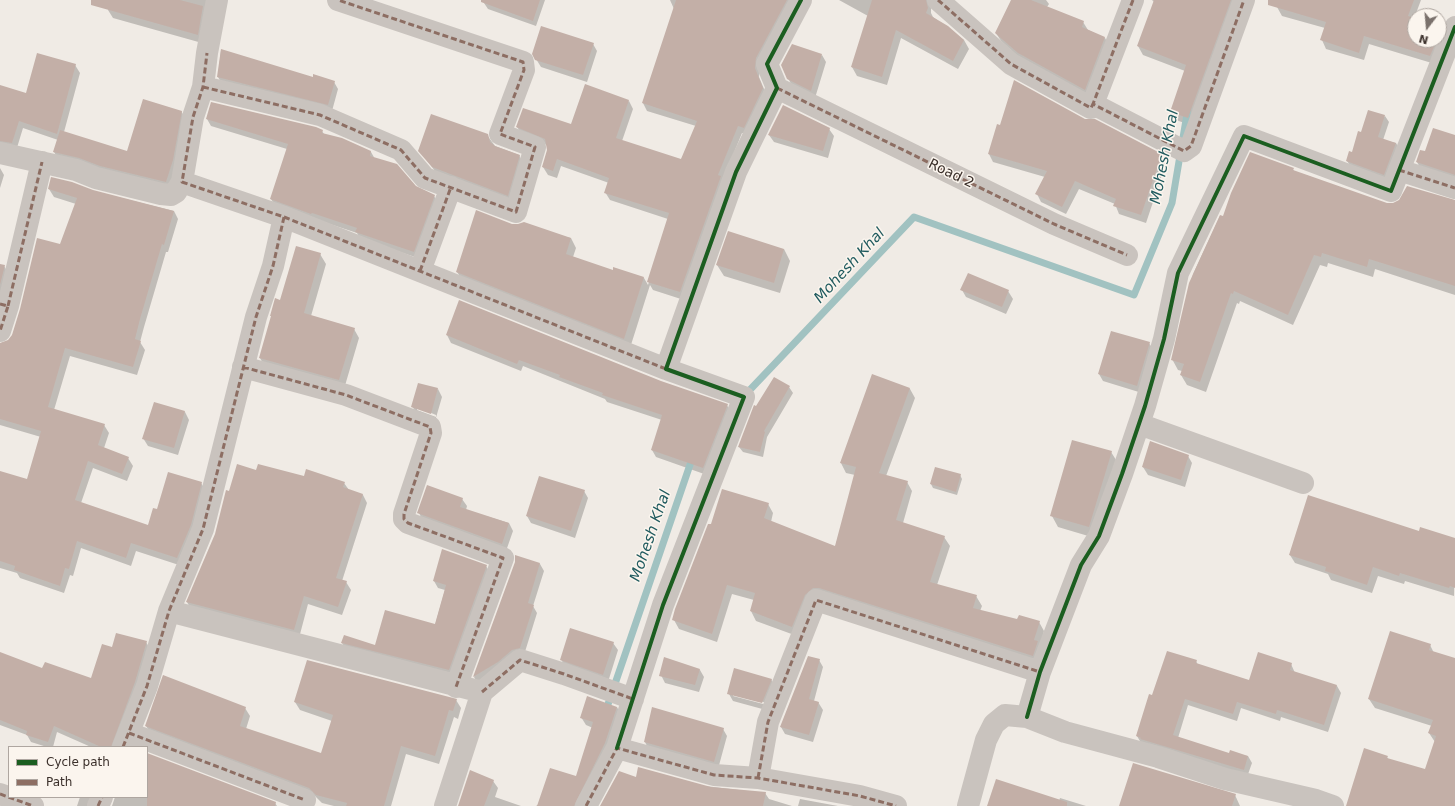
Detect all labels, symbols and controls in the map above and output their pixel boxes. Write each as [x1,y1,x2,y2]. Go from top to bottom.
north arrow [1407,8,1447,48]
text: N [1418,32,1430,47]
water label: Mohesh Khal [1147,108,1183,206]
street label: Road 2 [926,156,976,192]
water label: Mohesh Khal [811,225,889,307]
water label: Mohesh Khal [627,488,675,584]
legend [8,746,148,798]
text: Cycle path [46,755,110,769]
text: Path [46,775,72,789]

